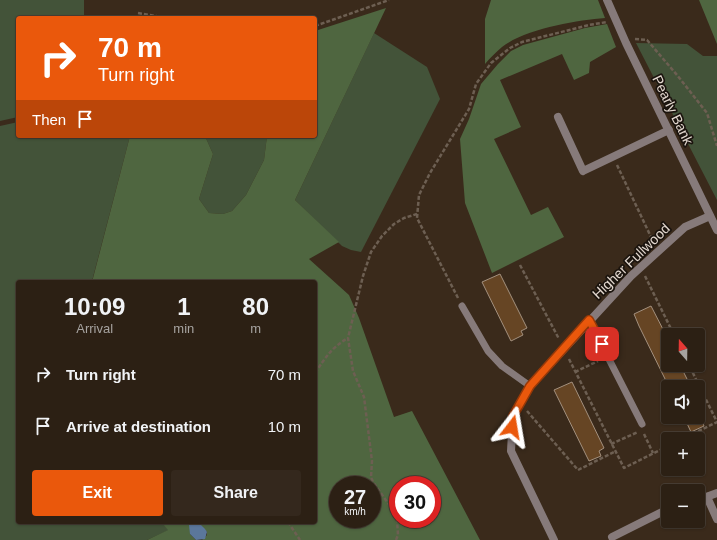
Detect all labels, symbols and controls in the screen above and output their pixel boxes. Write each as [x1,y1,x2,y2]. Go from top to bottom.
icon: right [32,32,84,84]
text: 70 m [98,32,162,63]
text: Turn right [98,65,174,85]
street label: Pearly Bank [649,73,697,148]
icon: arrive [74,108,96,130]
text: Then [32,111,66,128]
street label: Higher Fullwood [589,220,673,302]
text: 10:09 [64,293,125,320]
text: 1 [177,293,191,320]
text: 80 [242,293,269,320]
text: Arrival [76,321,113,336]
text: min [173,321,194,336]
text: m [250,321,261,336]
pin [585,327,619,361]
north arrow [661,328,705,372]
map controls [661,328,705,528]
icon: arrive [591,333,613,355]
icon: right [32,363,54,385]
text: Turn right [66,366,136,383]
text: 70 m [268,366,301,383]
button: sound [661,380,705,424]
position arrow [491,406,533,448]
icon: arrive [32,415,54,437]
text: Arrive at destination [66,418,211,435]
text: 10 m [268,418,301,435]
button: + [661,432,705,476]
button: Exit [32,470,163,516]
button: Share [171,470,301,516]
speed limit sign: 30 [389,476,441,528]
button: − [661,484,705,528]
text: 27 [344,486,366,508]
text: km/h [344,506,366,517]

